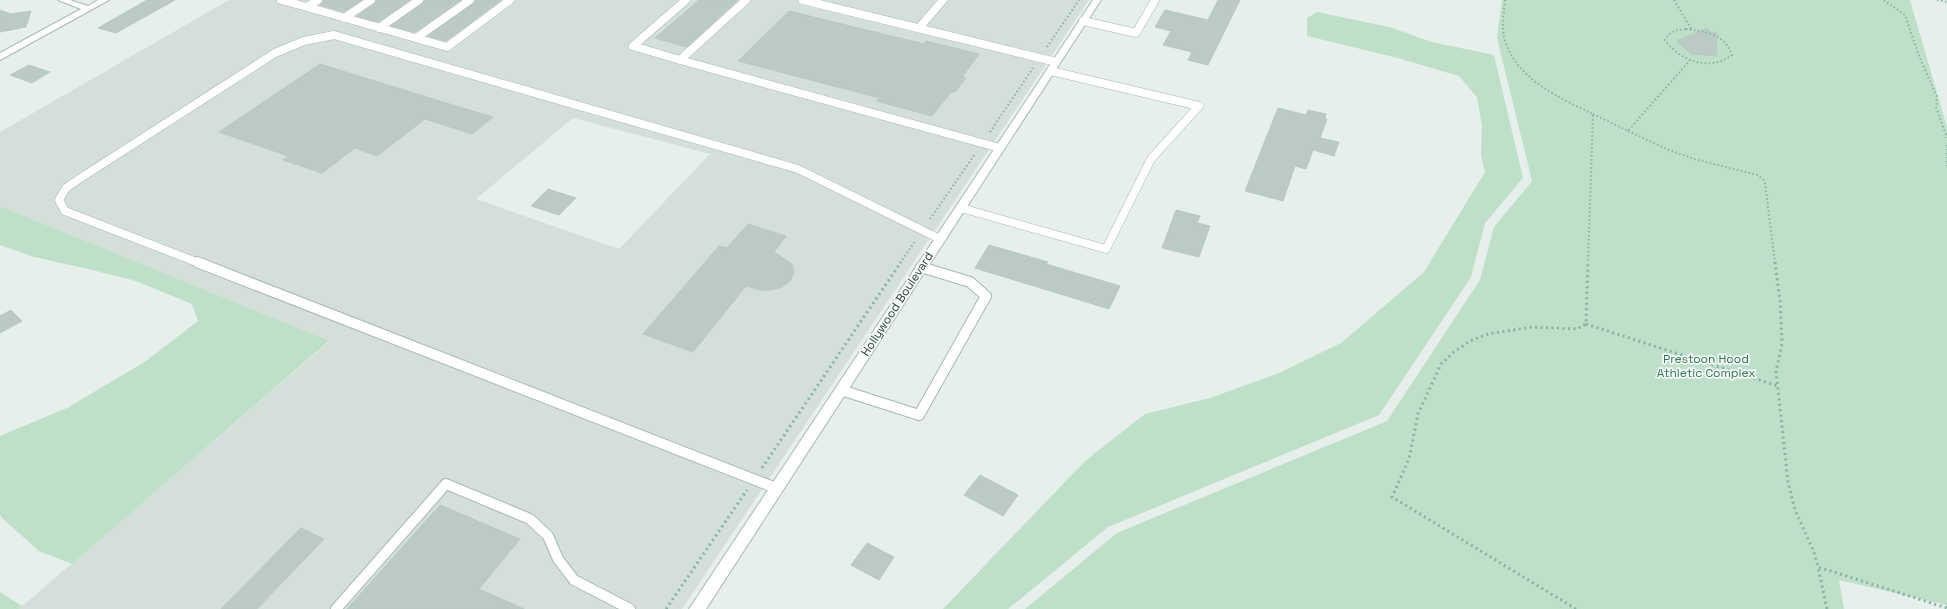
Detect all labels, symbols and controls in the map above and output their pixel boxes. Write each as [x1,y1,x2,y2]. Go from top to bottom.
street label: Hollywood Boulevard [857,249,937,359]
park label: Prestoon Hood Athletic Complex [1657,351,1755,381]

